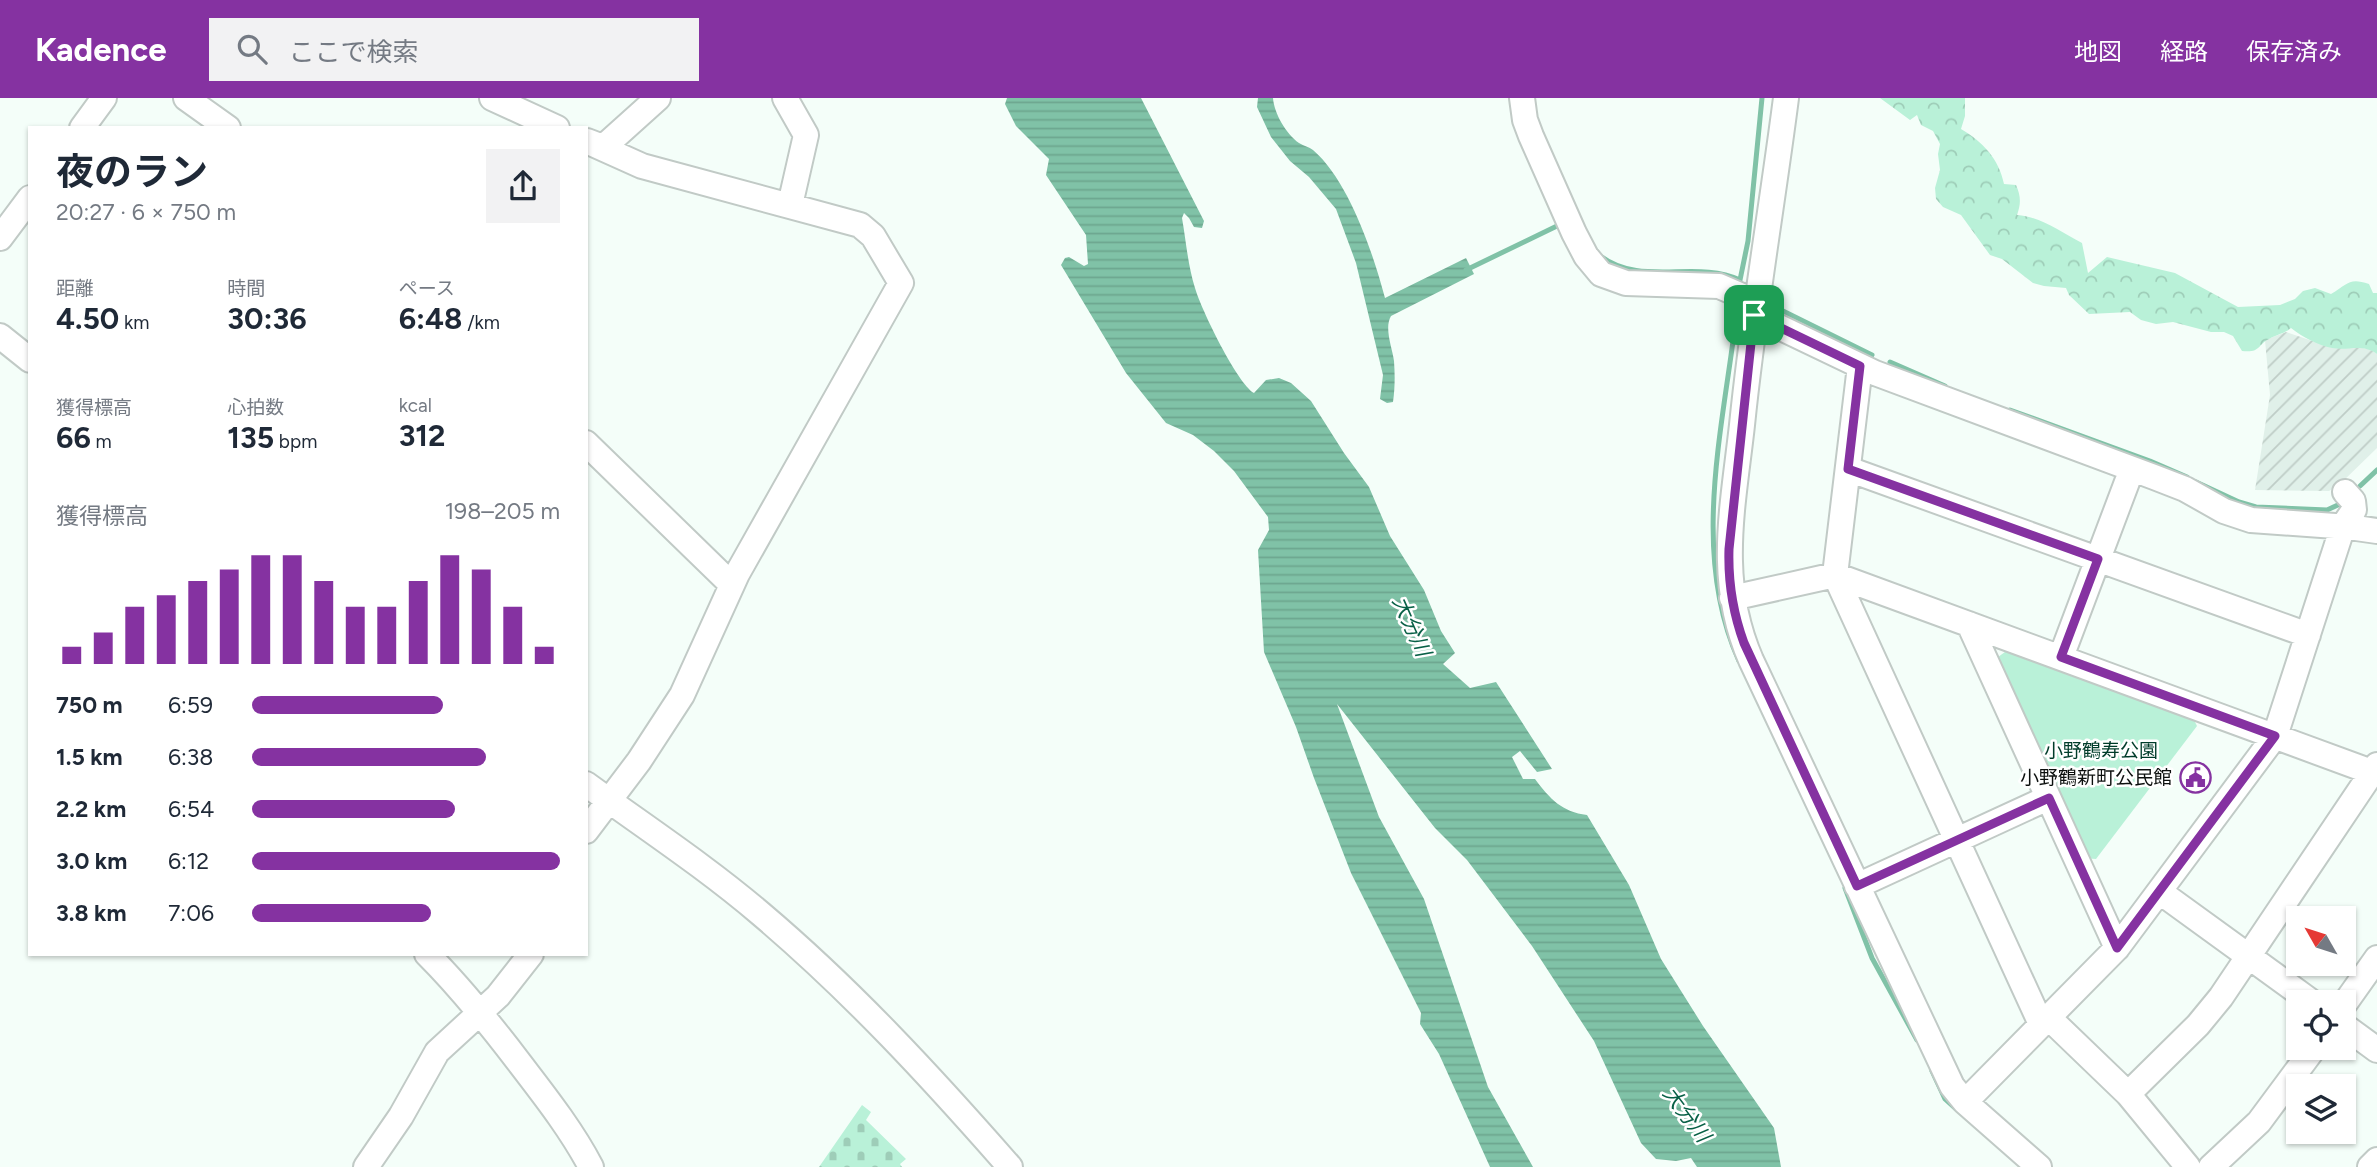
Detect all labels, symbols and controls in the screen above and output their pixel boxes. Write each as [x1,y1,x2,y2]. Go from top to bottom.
search box [209,18,699,81]
text: Kadence [35,30,167,69]
icon: search [233,30,271,68]
text: ここで検索 [289,36,419,68]
text: 地図 [2074,37,2122,66]
text: 経路 [2160,37,2208,66]
text: 保存済み [2246,37,2342,66]
text: 夜のラン [56,149,208,195]
button: share [486,149,560,223]
text: 20:27 · 6 × 750 m [56,198,236,226]
text: 距離 [56,277,94,300]
text: 時間 [227,277,265,300]
text: ペース [399,277,455,300]
pin [1724,285,1784,345]
icon: arrive [1735,296,1773,334]
text: 4.50 [56,300,119,337]
text: 30:36 [227,300,307,337]
text: 6:48 [399,300,462,337]
text: km [119,311,149,334]
text: /km [462,311,500,334]
text: kcal [399,394,432,417]
text: 獲得標高 [56,396,132,419]
text: 心拍数 [227,396,284,419]
text: 312 [399,417,445,454]
text: 66 [56,419,91,456]
text: 135 [227,419,274,456]
text: m [91,430,112,453]
text: bpm [274,430,317,453]
text: 198–205 m [445,497,560,525]
text: 獲得標高 [56,502,148,530]
water label: 大分川 [1388,592,1437,662]
text: 750 m [56,691,123,719]
text: 6:59 [168,691,213,719]
park label: 小野鶴寿公園 [2044,739,2158,762]
text: 1.5 km [56,743,123,771]
text: 6:38 [168,743,213,771]
public building icon: 小野鶴新町公民館 [2178,760,2212,794]
place label: 小野鶴新町公民館 [2020,766,2172,789]
text: 2.2 km [56,795,126,823]
text: 6:54 [168,795,214,823]
text: 3.0 km [56,847,127,875]
text: 6:12 [168,847,209,875]
text: 3.8 km [56,899,126,927]
text: 7:06 [168,899,214,927]
north arrow [2286,906,2356,976]
map controls [2286,906,2356,1144]
button: locate [2286,990,2356,1060]
button: layers [2286,1074,2356,1144]
water label: 大分川 [1658,1081,1717,1148]

